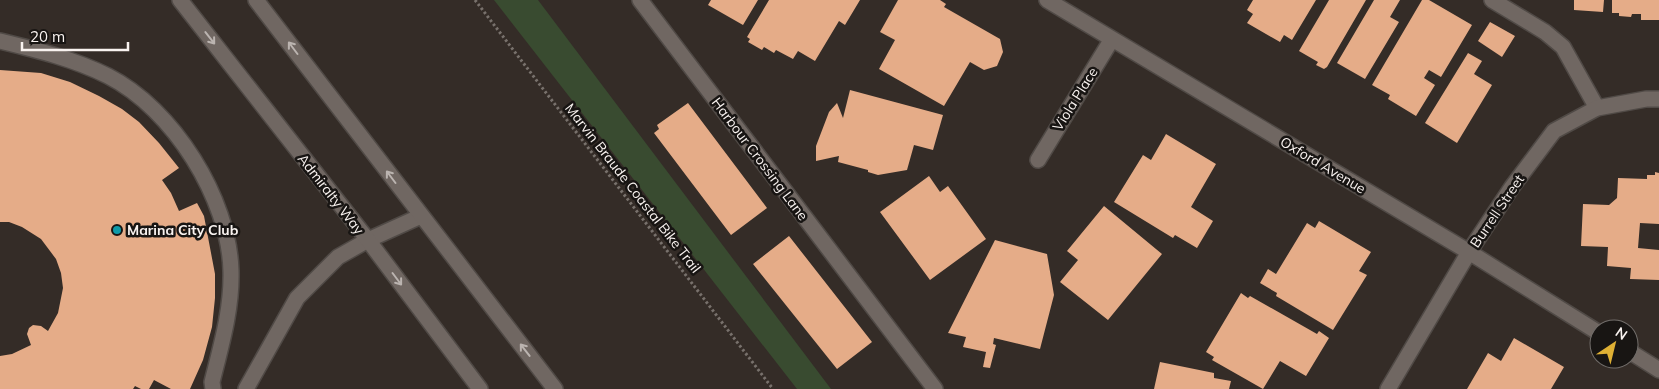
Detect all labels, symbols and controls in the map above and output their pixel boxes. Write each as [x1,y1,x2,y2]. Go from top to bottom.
scale bar [22,20,129,52]
text: 20 m [30,27,65,46]
one-way arrow [204,32,215,45]
one-way arrow [287,42,298,55]
street label: Viola Place [1048,64,1102,134]
street label: Harbour Crossing Lane [708,94,812,224]
street label: Marvin Braude Coastal Bike Trail [561,100,705,276]
street label: Oxford Avenue [1277,132,1369,198]
street label: Admiralty Way [294,150,368,238]
one-way arrow [386,171,397,184]
street label: Burrell Street [1466,171,1528,251]
place label: Marina City Club [127,221,239,239]
marker: Marina City Club [111,224,123,236]
one-way arrow [392,272,402,286]
north arrow [1589,319,1639,369]
text: N [1612,323,1631,344]
one-way arrow [520,344,531,357]

